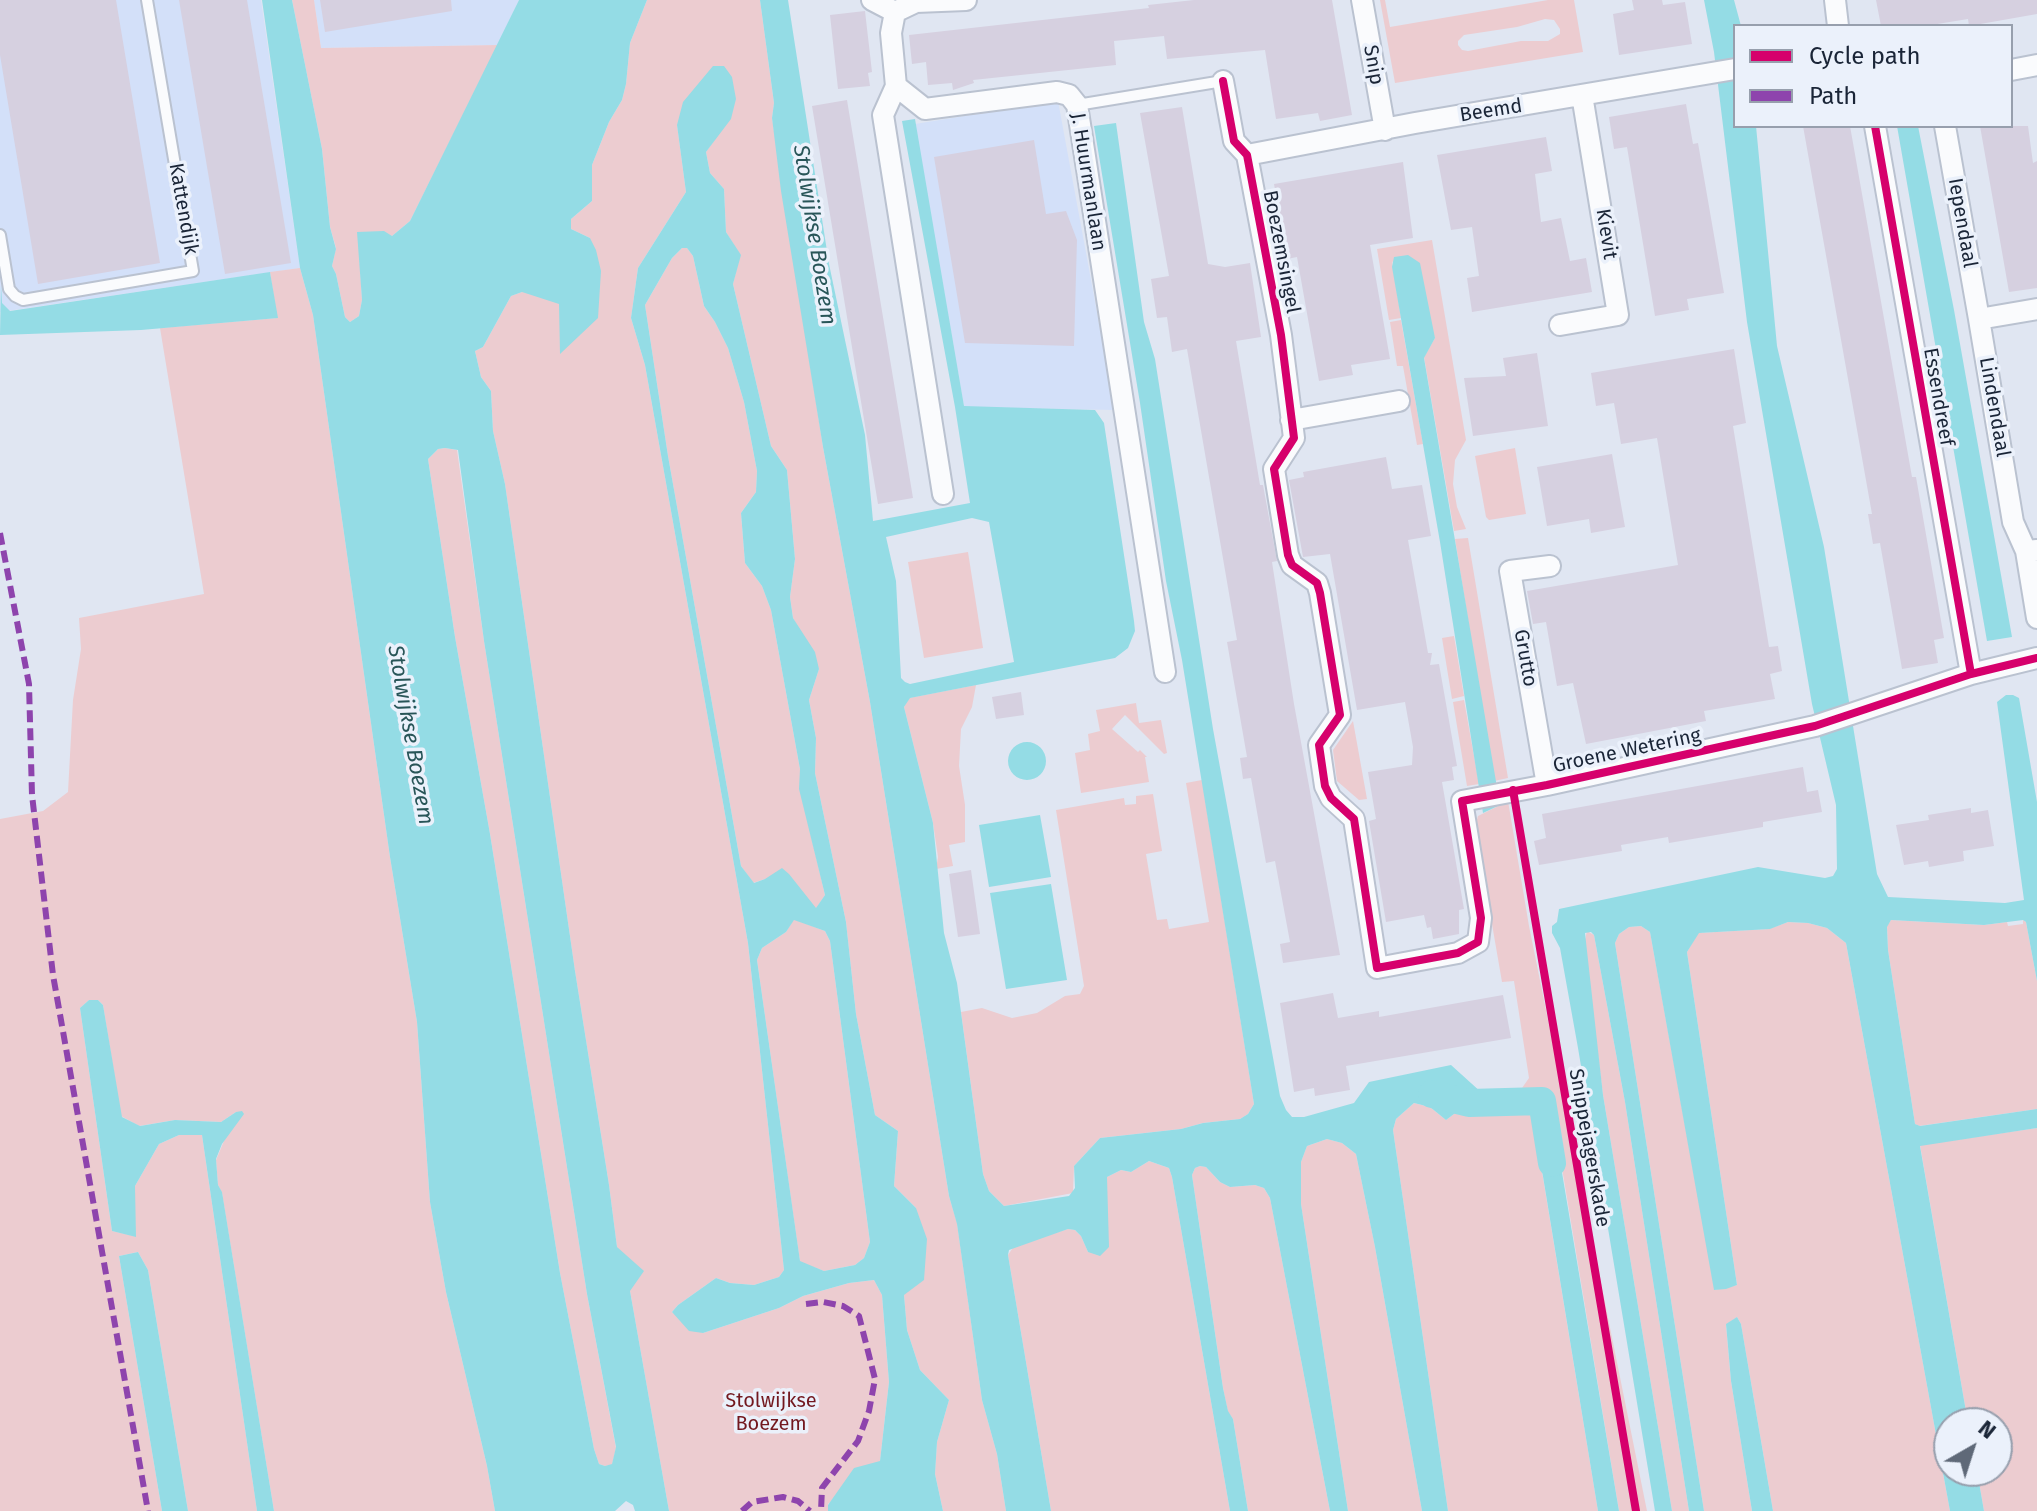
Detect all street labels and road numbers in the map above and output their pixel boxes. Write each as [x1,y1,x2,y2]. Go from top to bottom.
street label: Snip [1358,43,1388,87]
street label: Beemd [1458,94,1524,128]
street label: J. Huurmanlaan [1065,111,1111,253]
street label: Kattendijk [163,161,203,257]
street label: Iependaal [1942,176,1982,270]
street label: Boezemsingel [1257,188,1305,316]
street label: Kievit [1590,207,1622,261]
street label: Essendreef [1918,346,1958,448]
street label: Lindendaal [1973,355,2015,459]
street label: Grutto [1508,627,1542,689]
street label: Groene Wetering [1551,724,1703,778]
street label: Snippejagerskade [1563,1067,1615,1229]

